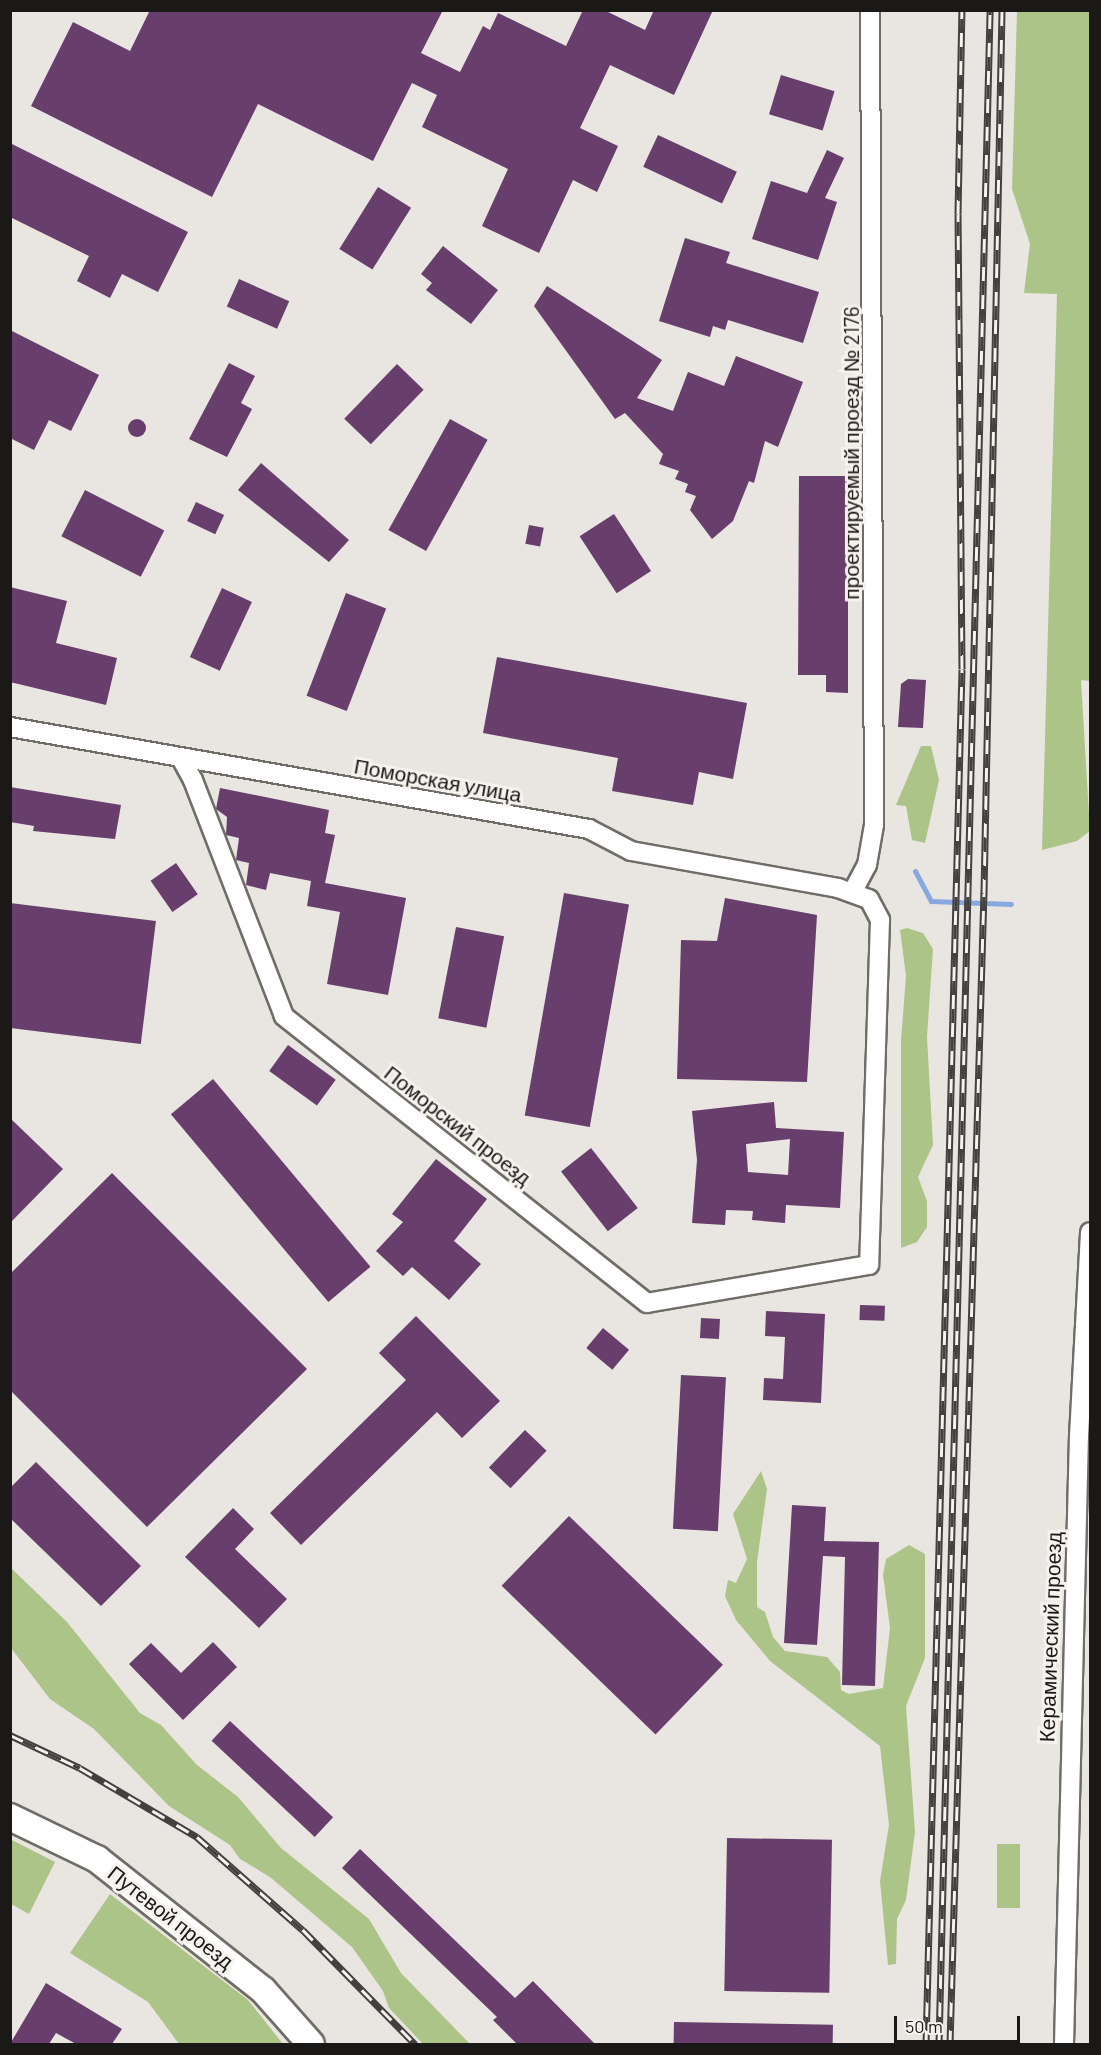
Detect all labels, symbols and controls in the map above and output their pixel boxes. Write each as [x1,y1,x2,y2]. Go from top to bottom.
street label: проектируемый проезд № 2176 [838,306,864,600]
street label: Поморская улица [352,753,524,807]
street label: Поморский проезд [380,1060,536,1190]
street label: Керамический проезд [1034,1531,1066,1743]
street label: Путевой проезд [103,1860,239,1974]
scale bar [897,2004,1023,2042]
text: 50 m [905,2015,943,2037]

